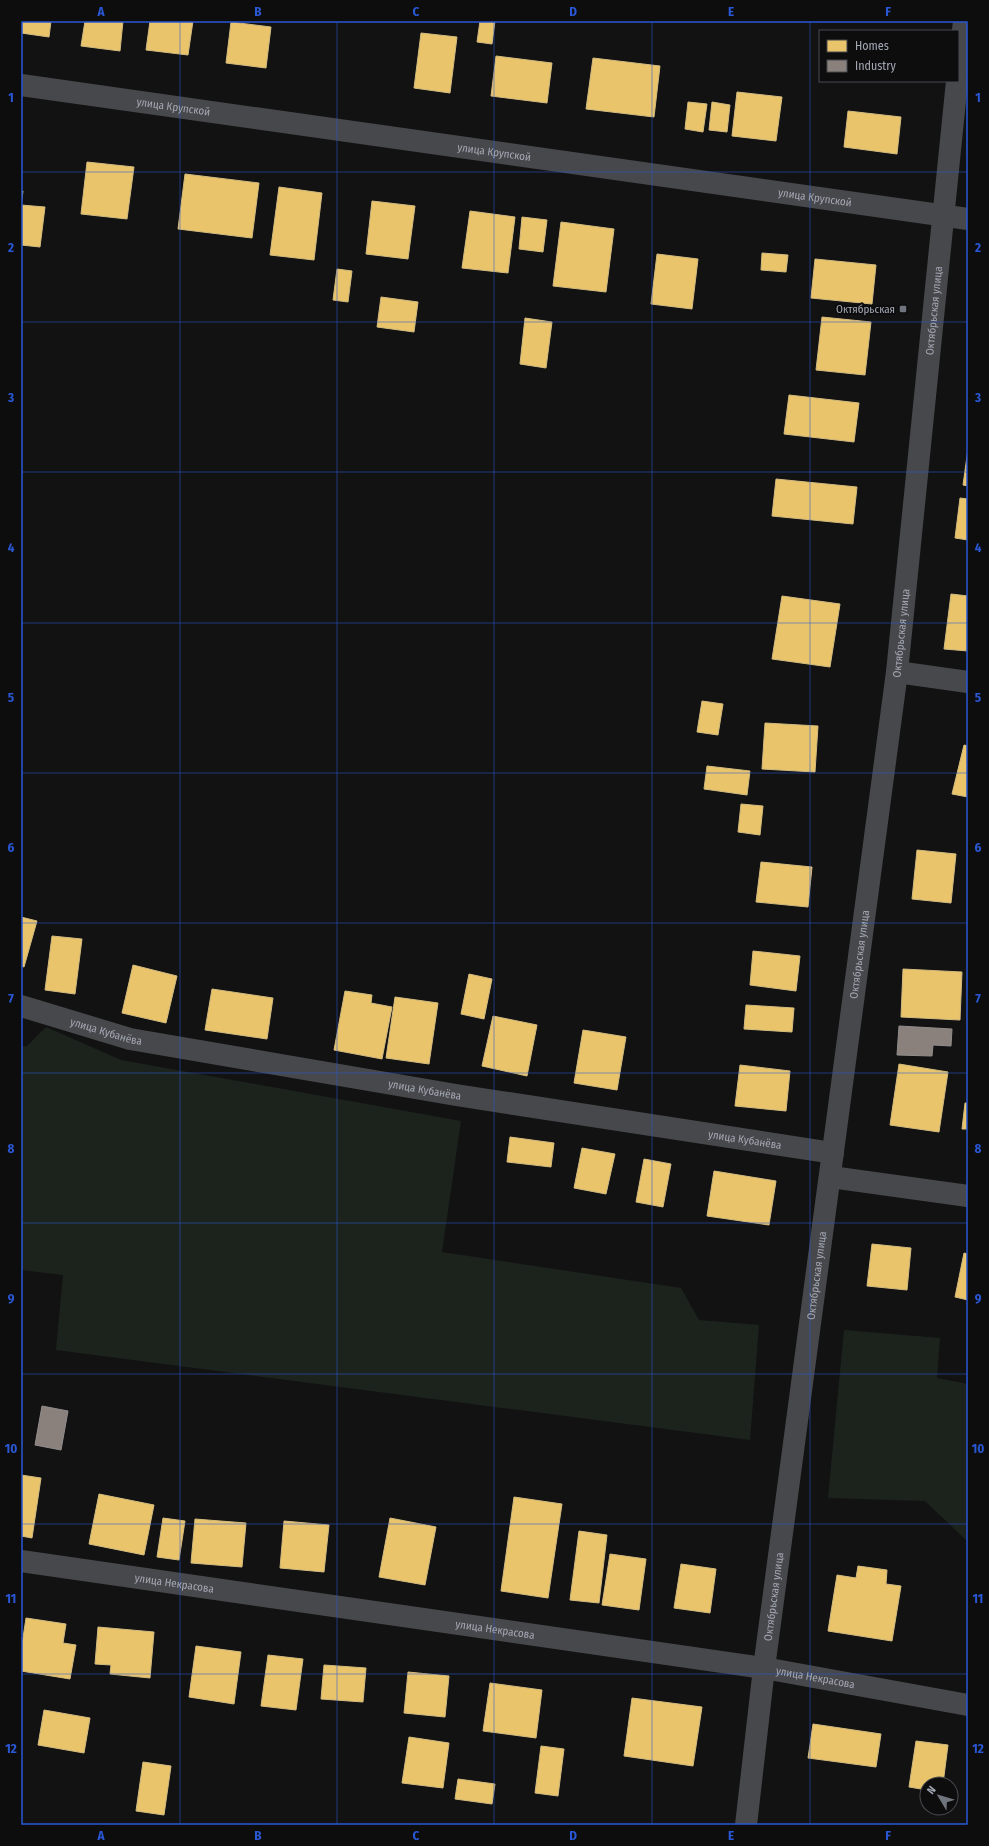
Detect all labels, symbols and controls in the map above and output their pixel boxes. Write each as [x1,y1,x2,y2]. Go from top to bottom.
text: A [96,4,105,19]
text: B [254,4,262,19]
text: C [413,4,420,19]
text: D [569,4,577,19]
text: E [728,4,734,19]
text: F [885,4,891,19]
legend [819,30,959,82]
text: Homes [855,39,889,53]
text: Industry [855,59,896,73]
text: 1 [8,90,14,105]
text: 1 [975,90,981,105]
street label: улица Крупской [136,95,211,118]
street label: улица Крупской [457,140,532,164]
street label: улица Крупской [777,186,853,209]
text: 2 [7,240,14,255]
text: 2 [974,240,981,255]
street label: Октябрьская улица [923,266,945,356]
place label: Октябрьская [836,303,895,316]
marker: Октябрьская [898,304,908,314]
text: 3 [7,390,14,405]
text: 3 [974,390,981,405]
text: 4 [8,540,15,555]
text: 4 [975,540,982,555]
street label: Октябрьская улица [890,588,912,678]
text: 5 [8,690,14,705]
text: 5 [975,690,981,705]
text: 6 [8,840,15,855]
text: 6 [975,840,982,855]
street label: Октябрьская улица [847,909,872,999]
text: 7 [8,991,14,1006]
text: 7 [975,991,981,1006]
street label: улица Кубанёва [69,1015,143,1047]
street label: улица Кубанёва [387,1077,462,1102]
street label: улица Кубанёва [707,1127,783,1152]
text: 8 [8,1141,15,1156]
text: 8 [975,1141,982,1156]
street label: Октябрьская улица [804,1230,829,1321]
text: 9 [8,1291,15,1306]
text: 9 [975,1291,982,1306]
text: 10 [5,1441,17,1456]
text: 10 [972,1441,984,1456]
street label: Октябрьская улица [761,1552,786,1642]
street label: улица Некрасова [134,1571,215,1595]
text: 11 [6,1591,16,1606]
text: 11 [973,1591,983,1606]
street label: улица Некрасова [455,1617,536,1641]
street label: улица Некрасова [775,1664,856,1691]
text: 12 [5,1741,17,1756]
text: 12 [972,1741,984,1756]
north arrow [919,1776,959,1816]
text: N [924,1784,939,1797]
text: A [96,1828,105,1843]
text: B [254,1828,262,1843]
text: C [413,1828,420,1843]
text: D [569,1828,577,1843]
text: E [728,1828,734,1843]
text: F [885,1828,891,1843]

